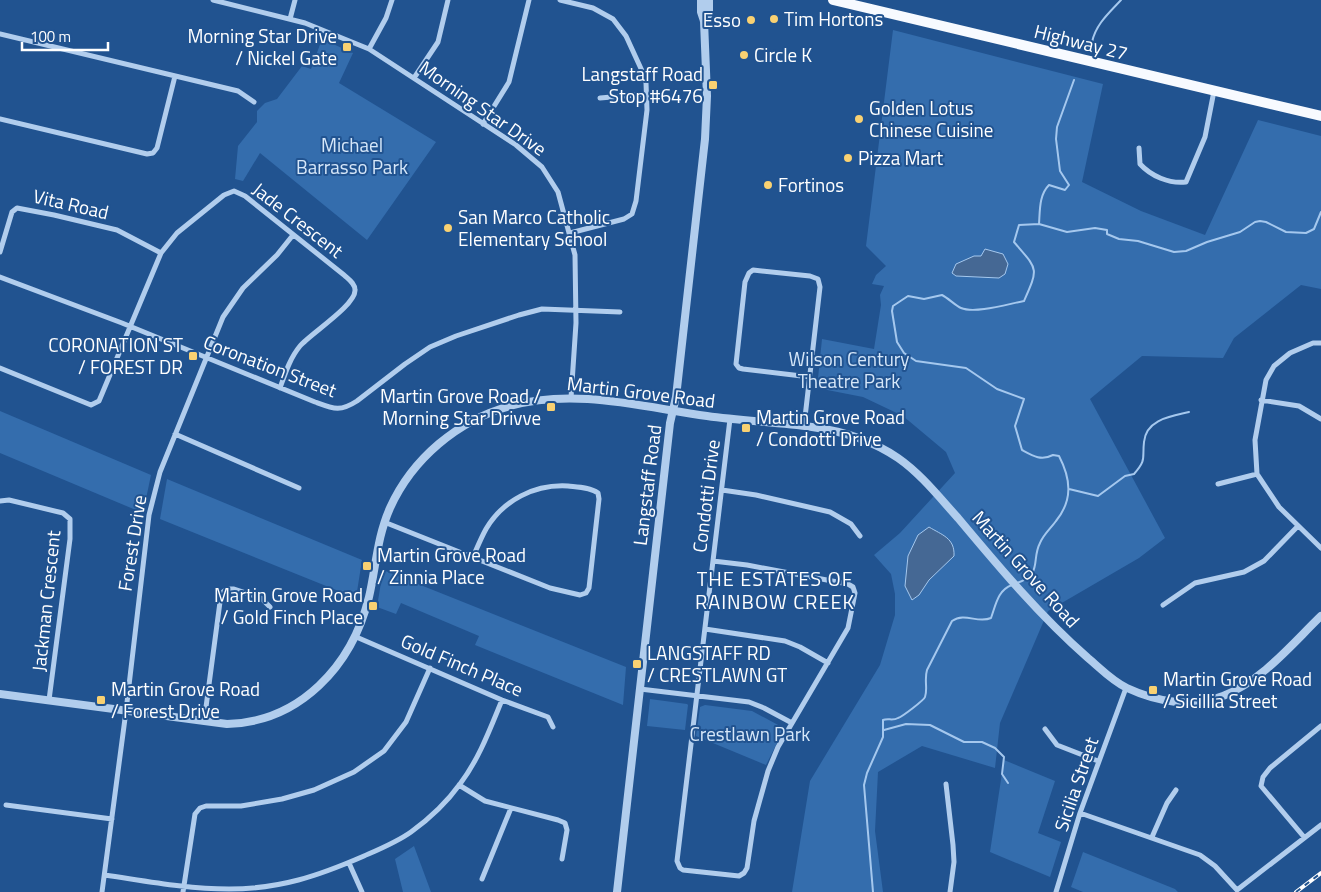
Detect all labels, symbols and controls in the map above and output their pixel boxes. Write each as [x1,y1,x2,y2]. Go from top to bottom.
place label: Tim Hortons [784,4,883,33]
place label: Esso [703,5,741,34]
marker: Tim Hortons [768,13,780,25]
marker: Esso [745,14,757,26]
street label: Highway 27 [1031,16,1131,67]
scale bar [22,20,109,52]
place label: Morning Star Drive / Nickel Gate [187,21,337,72]
text: 100 m [30,25,71,48]
place label: Circle K [754,40,812,69]
marker: Morning Star Drive / Nickel Gate [341,41,353,53]
marker: Circle K [738,49,750,61]
street label: Morning Star Drive [414,53,553,162]
place label: Langstaff Road Stop #6476 [581,59,703,110]
marker: Langstaff Road Stop #6476 [707,79,719,91]
place label: Golden Lotus Chinese Cuisine [869,93,993,144]
marker: Golden Lotus Chinese Cuisine [853,113,865,125]
park label: Michael Barrasso Park [296,130,408,181]
place label: Pizza Mart [858,143,943,172]
marker: Pizza Mart [842,152,854,164]
place label: Fortinos [778,170,844,199]
street label: Jade Crescent [247,175,350,265]
marker: Fortinos [762,179,774,191]
street label: Vita Road [30,181,112,226]
place label: San Marco Catholic Elementary School [458,202,610,253]
marker: San Marco Catholic Elementary School [442,222,454,234]
street label: Coronation Street [199,327,341,404]
place label: CORONATION ST / FOREST DR [48,330,183,381]
park label: Wilson Century Theatre Park [788,344,910,395]
marker: CORONATION ST / FOREST DR [187,350,199,362]
street label: Martin Grove Road [565,368,717,415]
place label: Martin Grove Road / Morning Star Drivve [380,381,541,432]
marker: Martin Grove Road / Morning Star Drivve [545,401,557,413]
place label: Martin Grove Road / Condotti Drive [756,402,905,453]
marker: Martin Grove Road / Condotti Drive [740,422,752,434]
street label: Langstaff Road [625,423,668,547]
street label: Condotti Drive [684,438,727,554]
street label: Forest Drive [110,493,153,593]
street label: Martin Grove Road [966,504,1087,634]
street label: Jackman Crescent [24,529,67,673]
place label: Martin Grove Road / Zinnia Place [377,540,526,591]
marker: Martin Grove Road / Zinnia Place [361,560,373,572]
district label: THE ESTATES OF RAINBOW CREEK [695,563,855,617]
place label: Martin Grove Road / Gold Finch Place [214,580,363,631]
marker: Martin Grove Road / Gold Finch Place [367,600,379,612]
street label: Gold Finch Place [397,626,528,703]
place label: LANGSTAFF RD / CRESTLAWN GT [647,638,787,689]
marker: LANGSTAFF RD / CRESTLAWN GT [631,658,643,670]
place label: Martin Grove Road / Sicillia Street [1163,664,1312,715]
place label: Martin Grove Road / Forest Drive [111,674,260,725]
marker: Martin Grove Road / Sicillia Street [1147,684,1159,696]
marker: Martin Grove Road / Forest Drive [95,694,107,706]
park label: Crestlawn Park [690,719,810,748]
street label: Sicilia Street [1046,732,1105,835]

